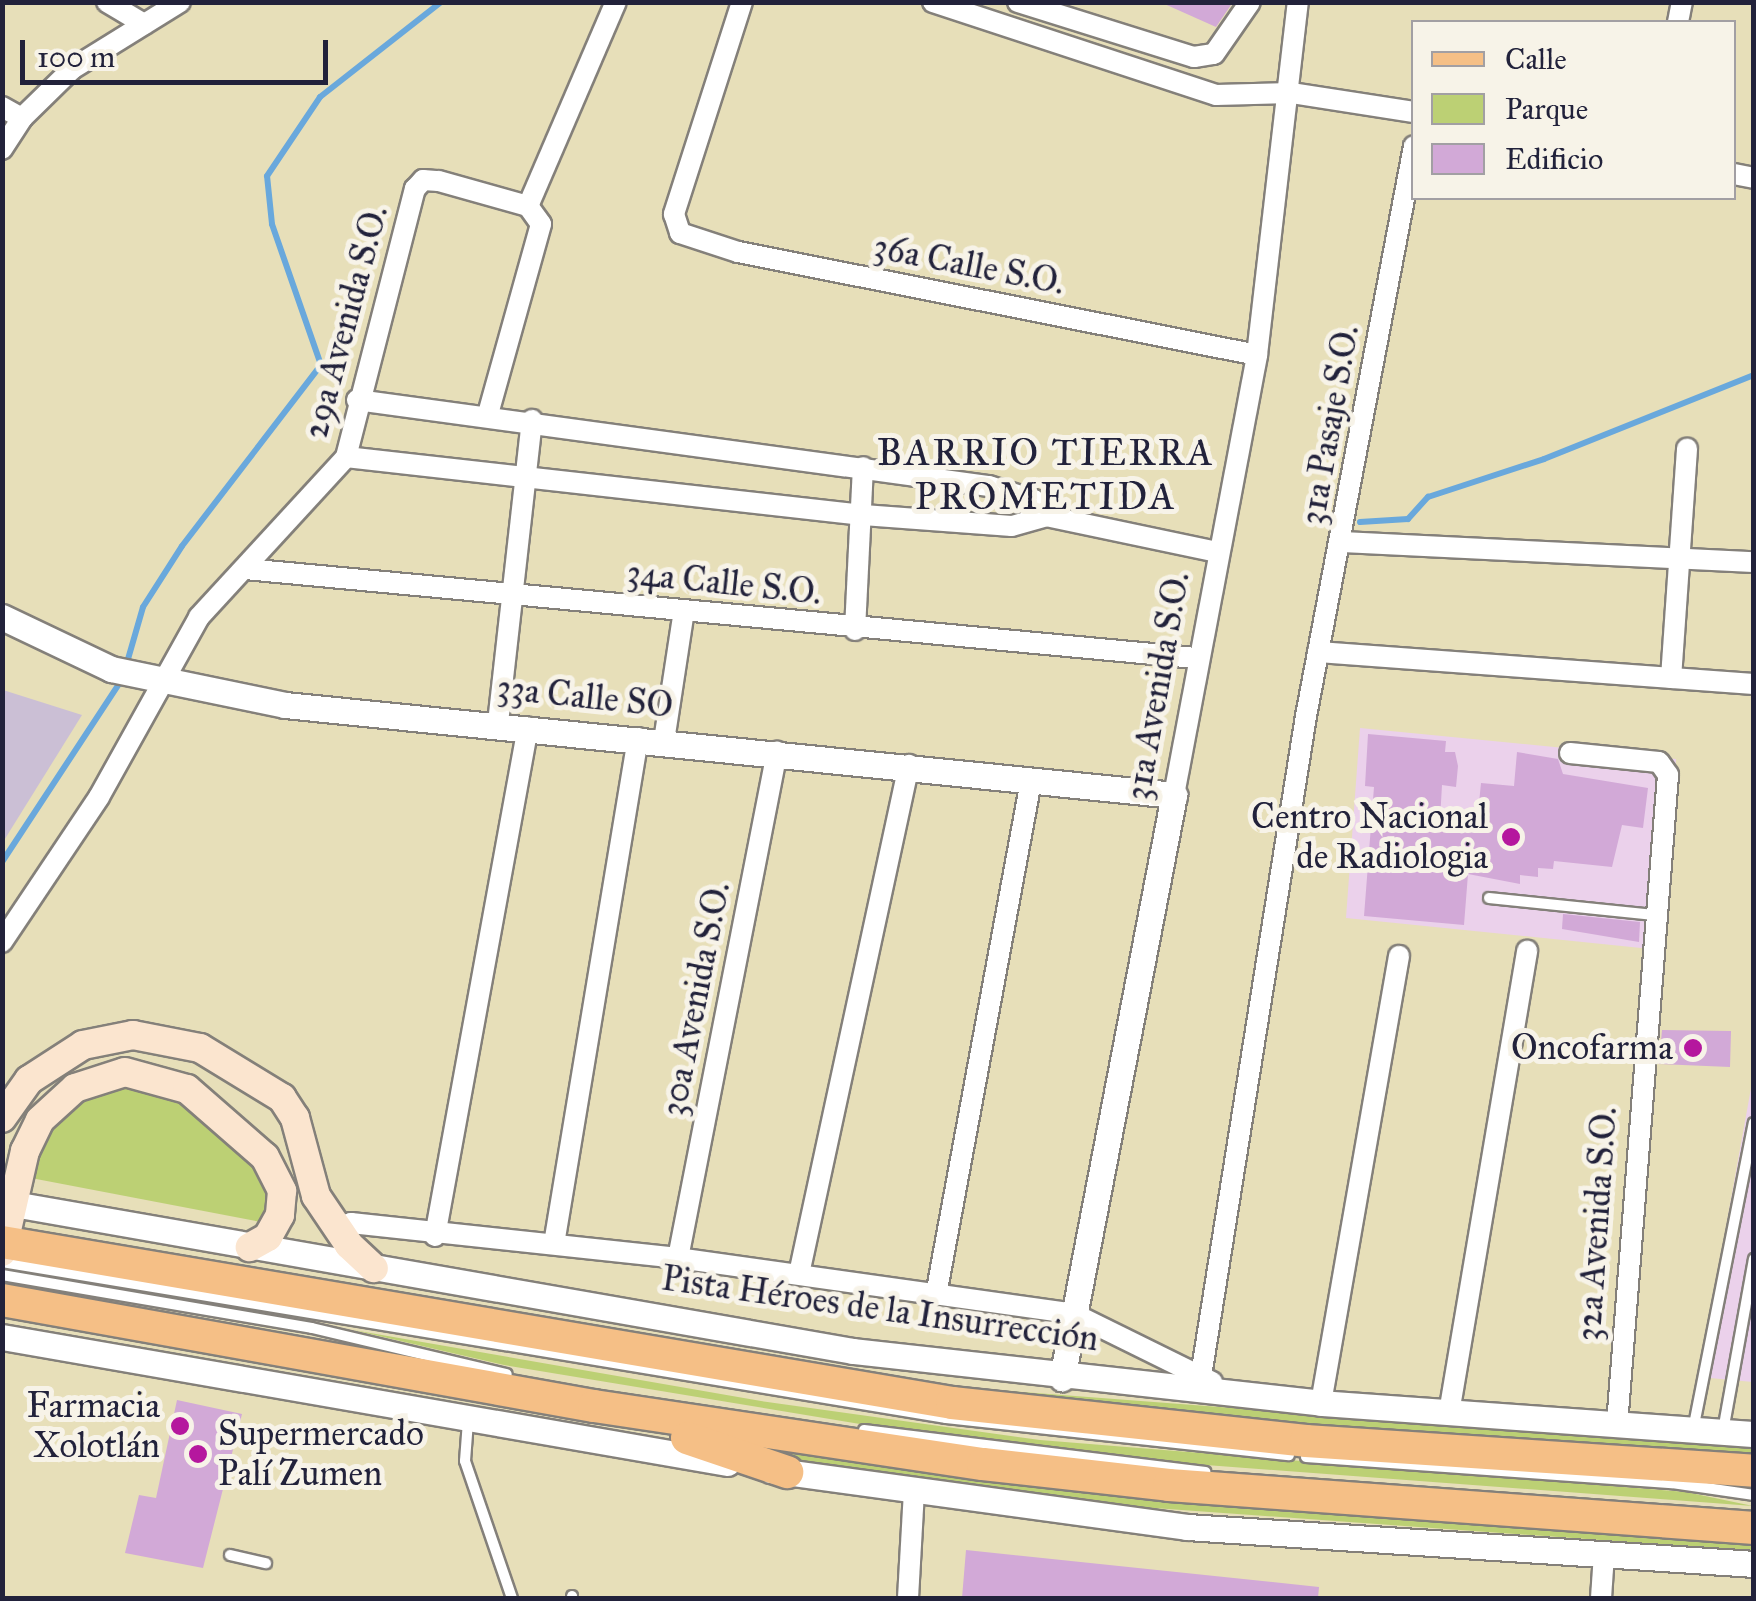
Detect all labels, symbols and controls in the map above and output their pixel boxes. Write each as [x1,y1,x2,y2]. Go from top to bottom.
scale bar [25,20,332,82]
legend [1411,20,1736,200]
text: 100 m [37,39,115,75]
text: Calle [1505,41,1567,77]
text: Parque [1505,91,1588,127]
text: Edificio [1505,141,1603,177]
street label: 29a Avenida S.O. [295,201,397,443]
street label: 36a Calle S.O. [870,226,1068,304]
street label: 31a Pasaje S.O. [1292,322,1368,528]
district label: BARRIO TIERRA PROMETIDA [877,430,1215,520]
street label: 34a Calle S.O. [625,552,823,614]
street label: 31a Avenida S.O. [1117,568,1199,804]
street label: 33a Calle SO [495,667,675,727]
place label: Centro Nacional de Radiologia [1251,796,1488,878]
marker: Centro Nacional de Radiologia [1498,824,1524,850]
street label: 30a Avenida S.O. [653,878,739,1120]
place label: Oncofarma [1511,1027,1673,1069]
marker: Oncofarma [1682,1037,1704,1059]
street label: 32a Avenida S.O. [1568,1105,1626,1343]
street label: Pista Héroes de la Insurrección [659,1258,1101,1360]
place label: Farmacia Xolotlán [27,1385,160,1467]
place label: Supermercado Palí Zumen [218,1413,424,1495]
marker: Farmacia Xolotlán [169,1415,191,1437]
marker: Supermercado Palí Zumen [187,1443,209,1465]

